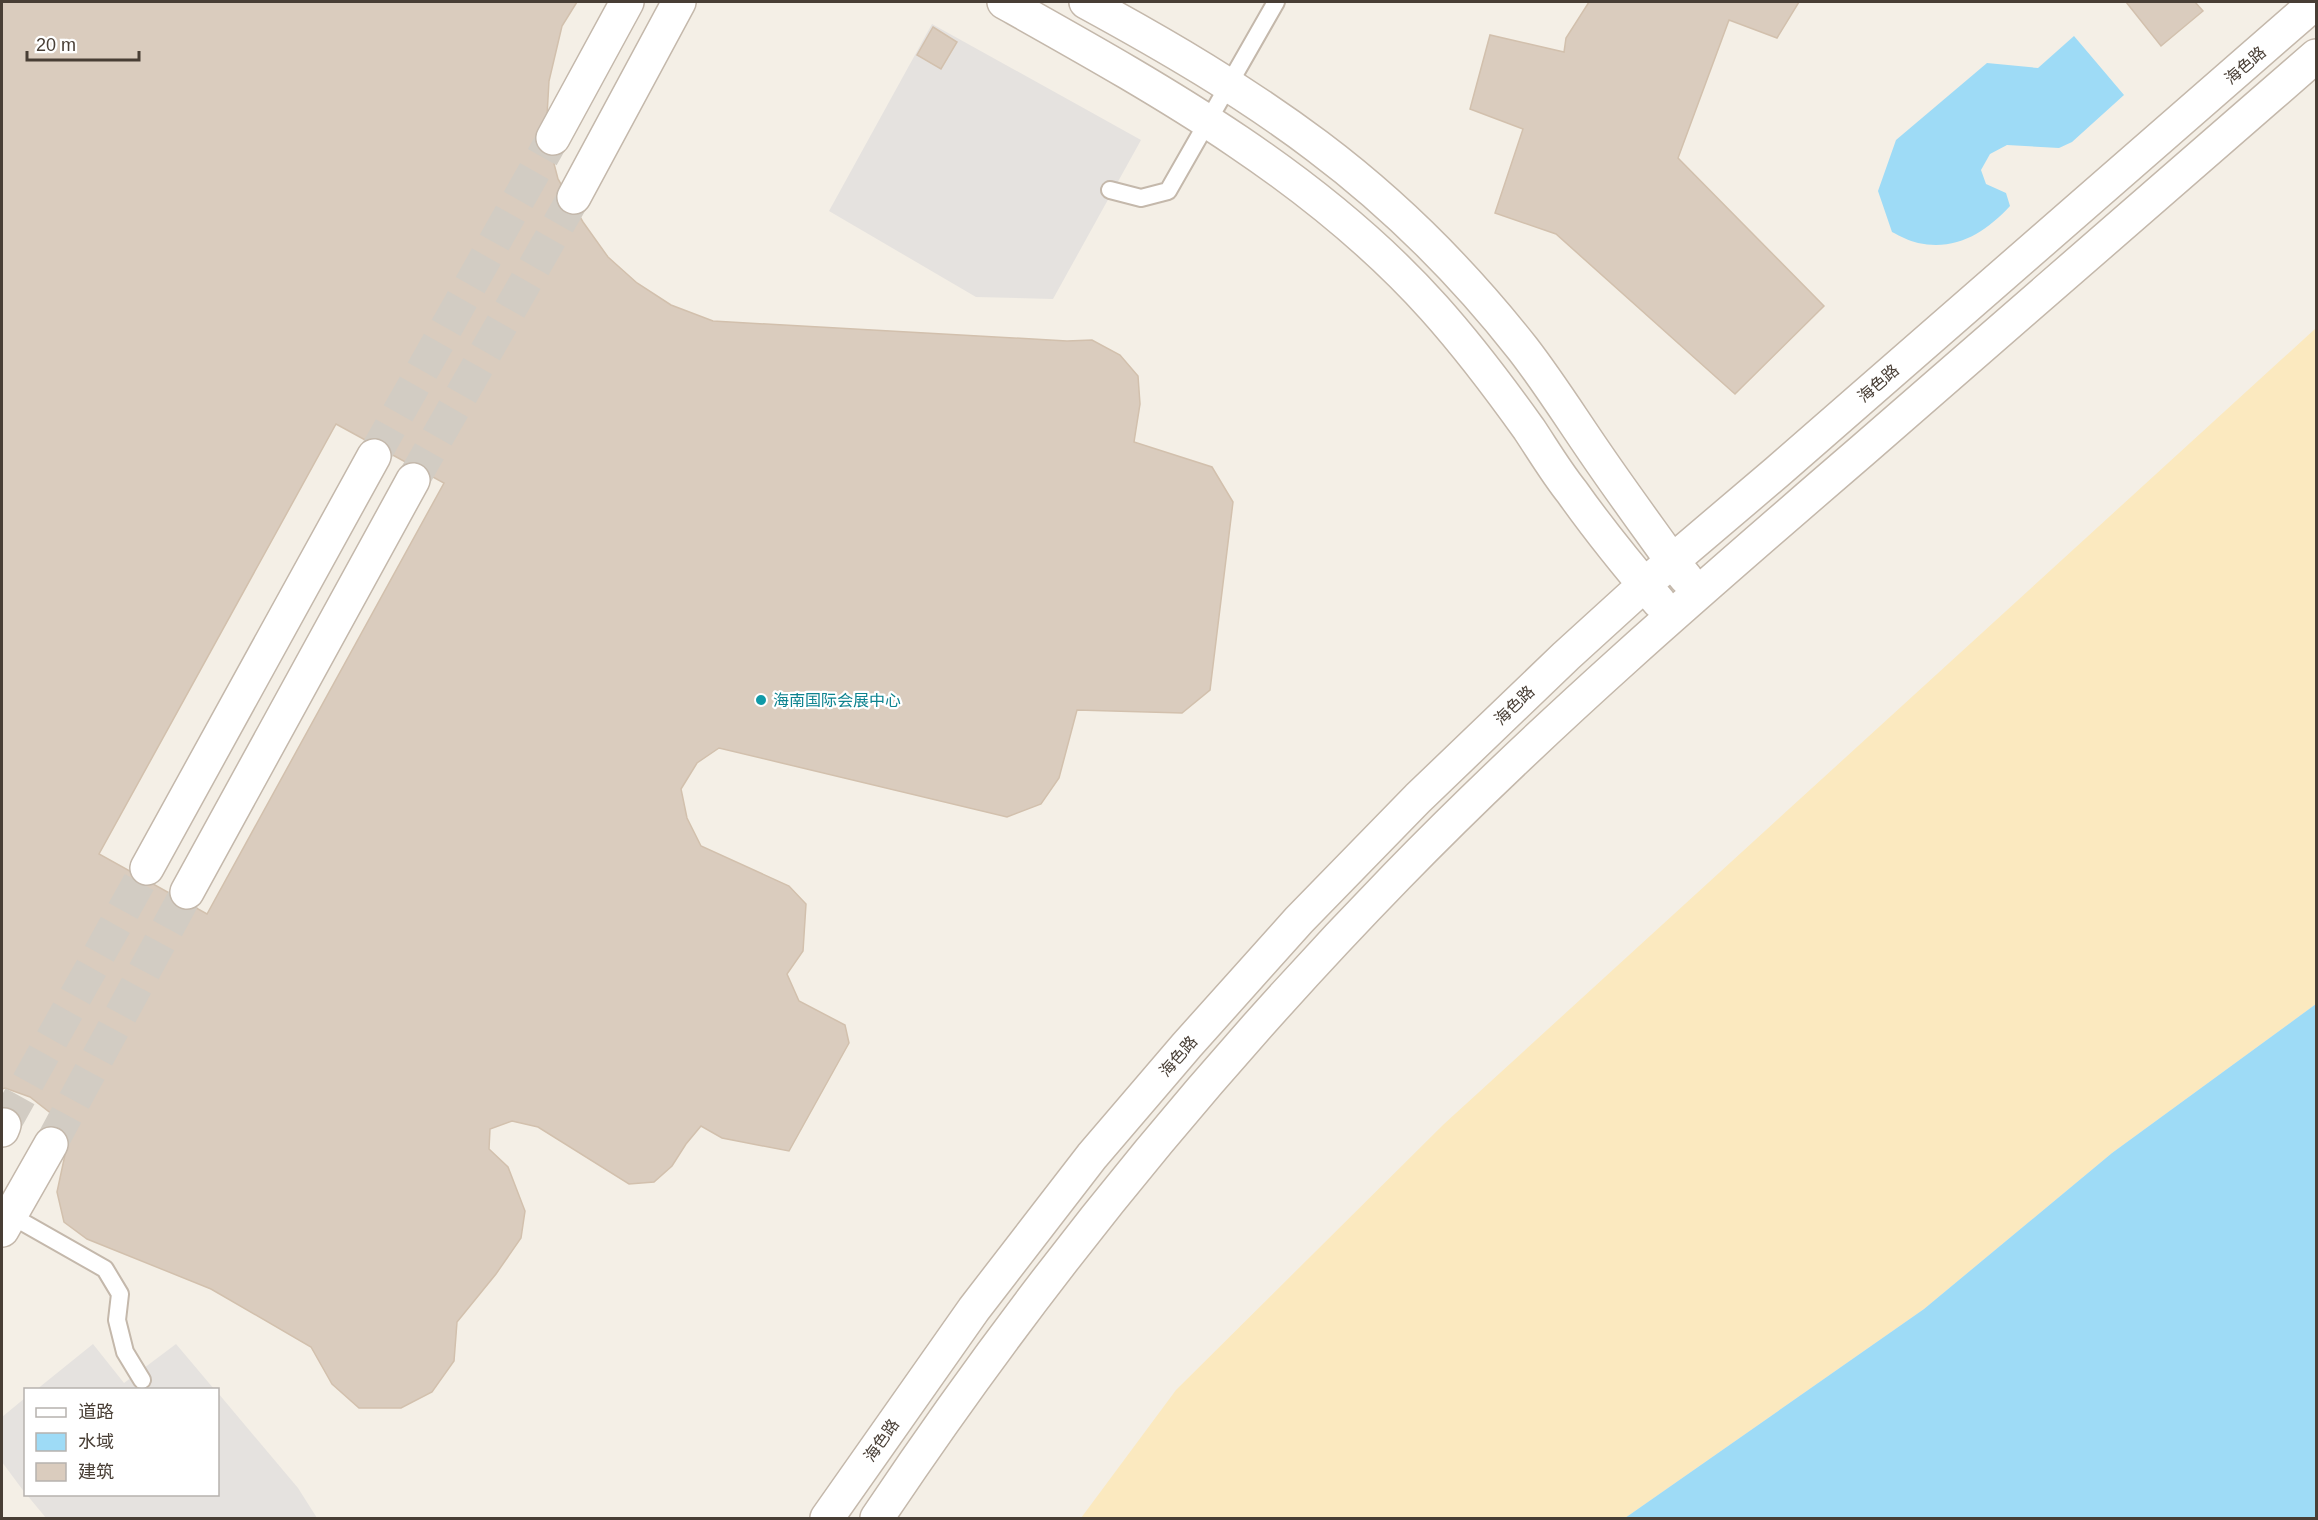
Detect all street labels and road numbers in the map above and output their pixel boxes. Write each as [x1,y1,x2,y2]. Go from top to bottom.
street label: 海色路 [2222,43,2269,88]
street label: 海色路 [1855,361,1902,406]
street label: 海色路 [1491,683,1538,728]
street label: 海色路 [1156,1033,1201,1080]
street label: 海色路 [861,1416,902,1465]

